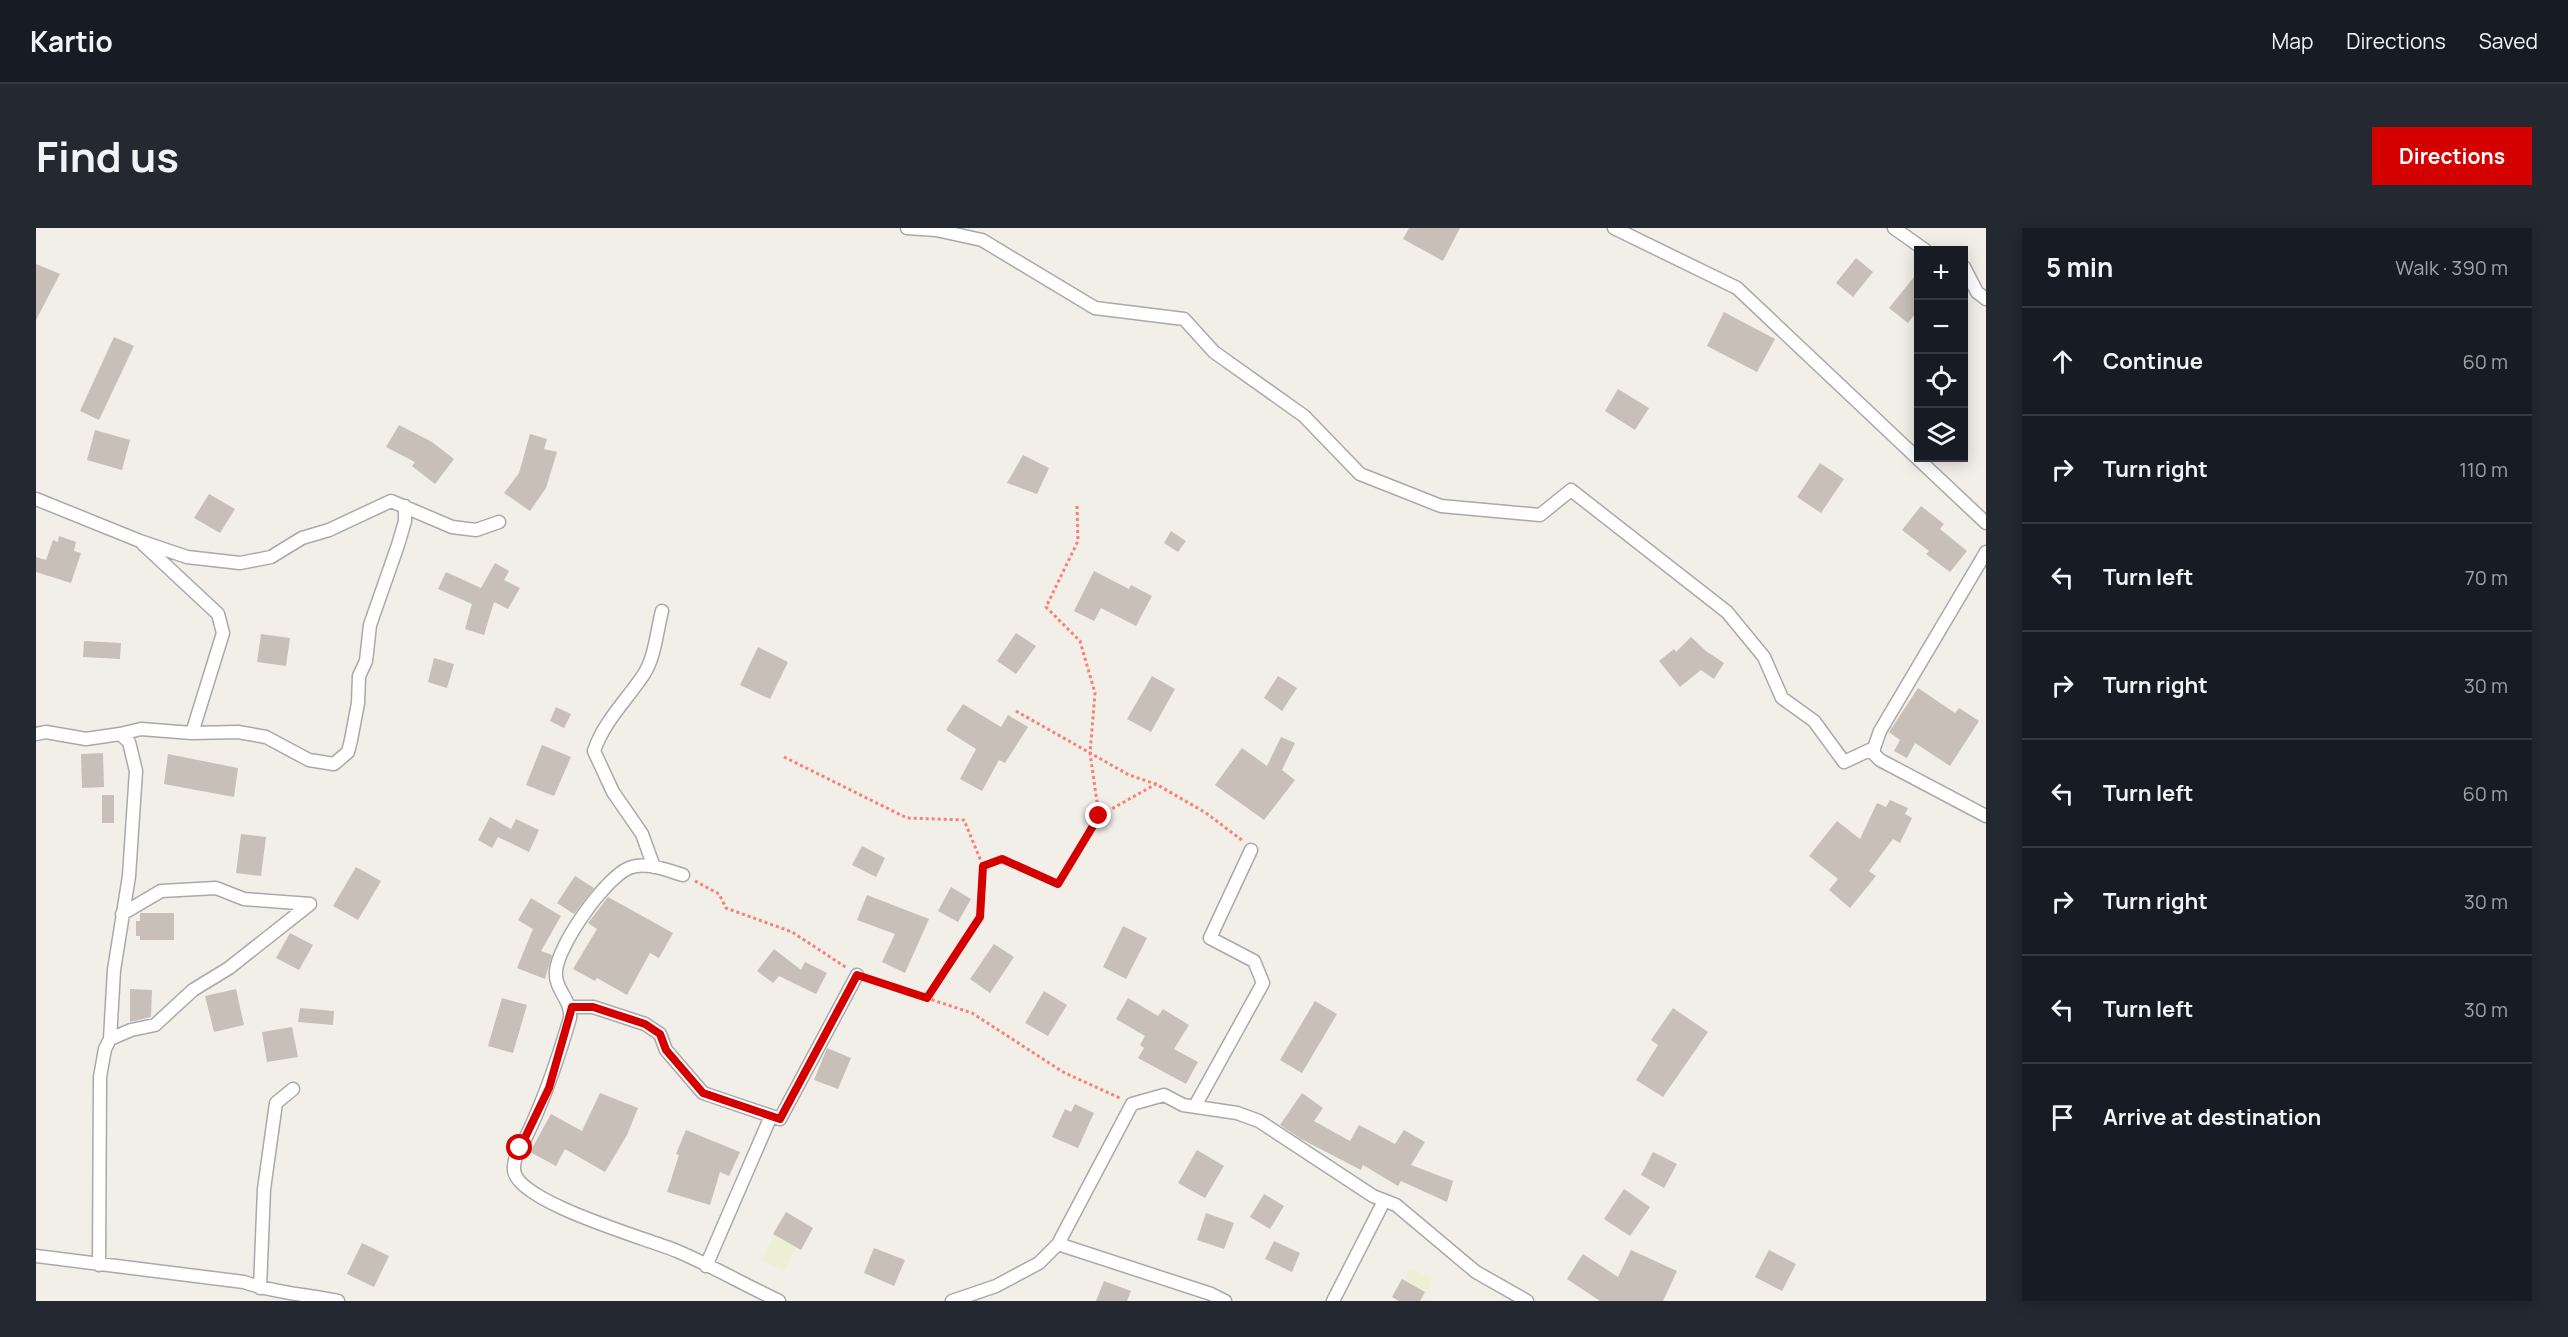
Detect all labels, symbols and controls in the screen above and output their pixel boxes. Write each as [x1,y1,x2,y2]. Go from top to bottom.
text: Kartio [30,22,113,60]
text: Map [2272,27,2313,55]
text: Directions [2346,27,2446,55]
text: Saved [2479,27,2538,55]
text: Find us [36,127,179,185]
button: Directions [2372,127,2532,185]
map controls [1914,246,1968,462]
button: + [1914,246,1968,300]
text: 5 min [2046,249,2113,285]
text: Walk · 390 m [2395,254,2508,281]
button: − [1914,300,1968,354]
icon: ahead [2046,345,2079,378]
text: Continue [2103,346,2203,376]
text: 60 m [2462,348,2508,375]
button: locate [1914,354,1968,408]
button: layers [1914,408,1968,462]
icon: right [2046,453,2079,486]
text: Turn right [2103,454,2208,484]
text: 110 m [2459,456,2508,483]
icon: left [2046,561,2079,594]
text: Turn left [2103,562,2193,592]
text: 70 m [2465,564,2508,591]
icon: right [2046,669,2079,702]
text: Turn right [2103,670,2208,700]
text: 30 m [2464,672,2508,699]
icon: left [2046,777,2079,810]
text: Turn left [2103,778,2193,808]
text: 60 m [2462,780,2508,807]
route end [1085,802,1111,828]
icon: right [2046,885,2079,918]
text: Turn right [2103,886,2208,916]
text: 30 m [2464,888,2508,915]
icon: left [2046,993,2079,1026]
text: Turn left [2103,994,2193,1024]
text: 30 m [2464,996,2508,1023]
icon: arrive [2046,1101,2079,1134]
text: Arrive at destination [2103,1102,2321,1132]
route start [506,1134,532,1160]

